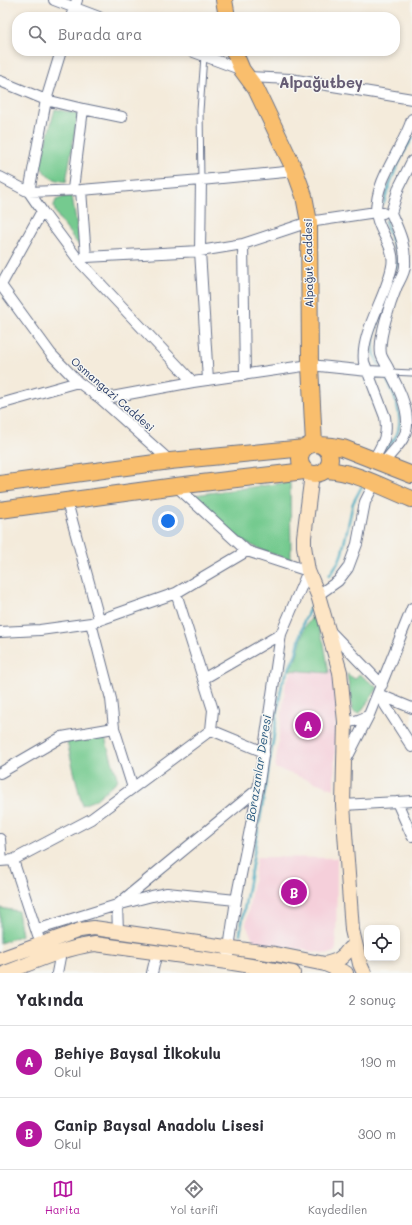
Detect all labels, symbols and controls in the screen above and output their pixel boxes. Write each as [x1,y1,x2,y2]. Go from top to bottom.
search box [12,12,400,56]
icon: search [26,23,48,45]
text: Burada ara [58,24,142,44]
district label: Alpağutbey [279,72,363,92]
street label: Alpağut Caddesi [300,218,316,308]
street label: Osmangazi Caddesi [68,354,158,434]
your location [158,511,178,531]
pin: A [295,710,321,740]
water label: Borazanlar Deresi [242,713,274,823]
pin: B [281,877,307,907]
map controls [364,925,400,961]
button: locate [364,925,400,961]
text: Yakında [16,988,84,1010]
text: 2 sonuç [349,991,396,1008]
text: Behiye Baysal İlkokulu [54,1043,221,1063]
text: A [24,1053,34,1070]
text: 190 m [360,1053,396,1070]
text: Okul [54,1063,82,1080]
text: Canip Baysal Anadolu Lisesi [54,1115,264,1135]
text: B [25,1125,33,1142]
text: 300 m [358,1125,396,1142]
text: Okul [54,1135,82,1152]
tab: Harita [45,1178,80,1217]
tab: Yol tarifi [170,1178,218,1217]
tab: Kaydedilen [308,1178,367,1217]

